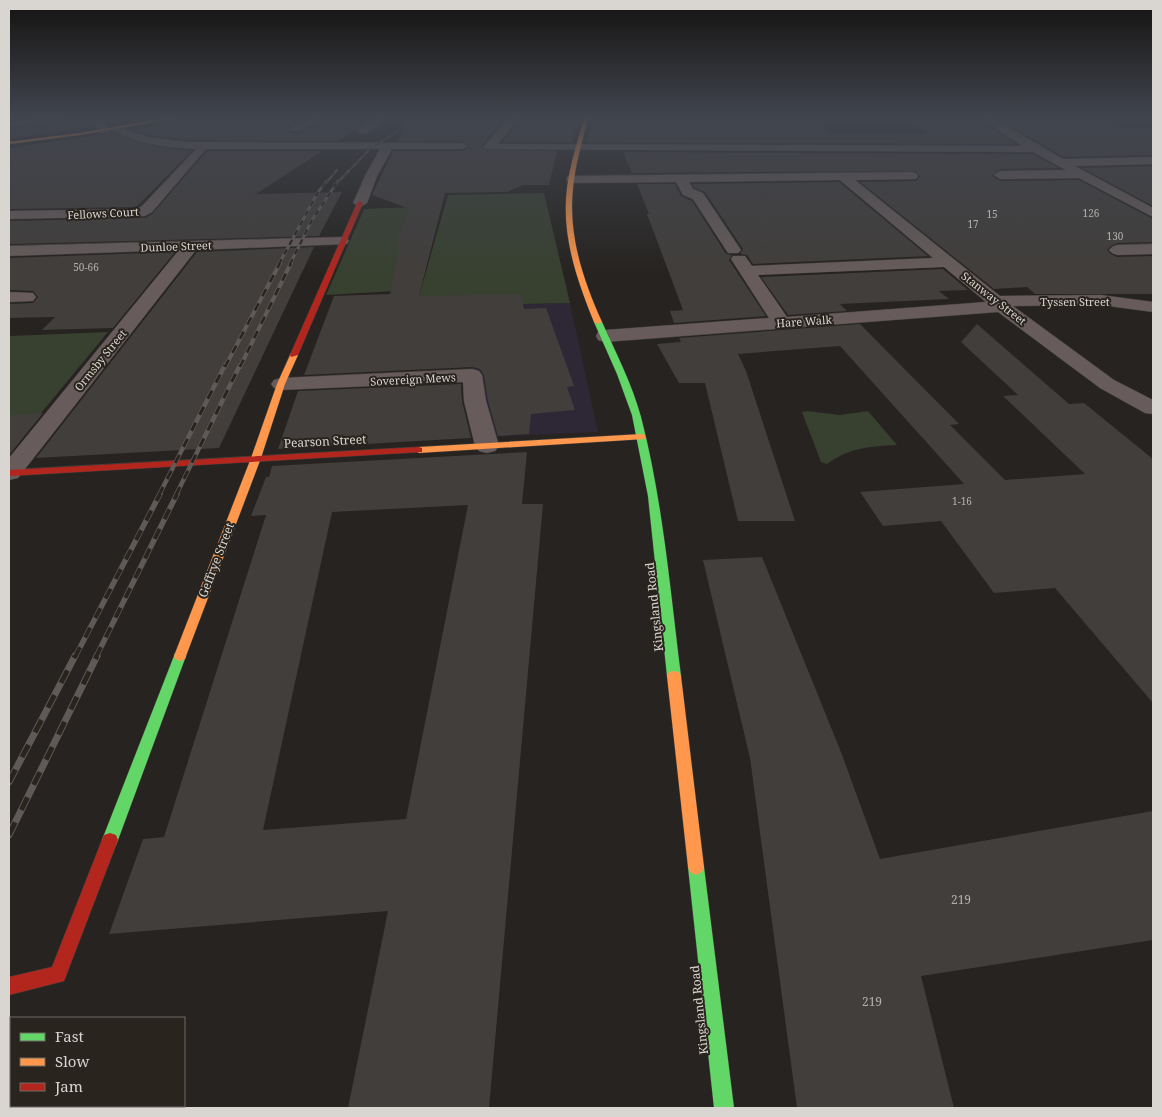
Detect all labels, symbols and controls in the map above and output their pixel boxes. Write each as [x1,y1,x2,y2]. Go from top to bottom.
street label: Fellows Court [67,204,139,222]
house number: 126 [1083,206,1100,220]
house number: 15 [986,207,998,221]
house number: 17 [967,217,979,231]
house number: 130 [1107,229,1124,243]
street label: Dunloe Street [140,237,212,255]
house number: 50-66 [73,260,99,274]
street label: Stanway Street [959,268,1030,328]
street label: Tyssen Street [1040,294,1110,309]
street label: Hare Walk [776,312,833,330]
street label: Ormsby Street [71,326,130,394]
street label: Sovereign Mews [370,369,456,389]
street label: Pearson Street [283,430,367,452]
house number: 1-16 [952,494,972,508]
street label: Geffrye Street [194,520,238,600]
street label: Kingsland Road [641,561,667,652]
house number: 219 [951,891,971,908]
street label: Kingsland Road [686,964,712,1055]
house number: 219 [862,993,882,1010]
legend [10,1017,185,1107]
text: Fast [55,1026,84,1046]
text: Slow [55,1051,89,1071]
text: Jam [54,1076,83,1096]

